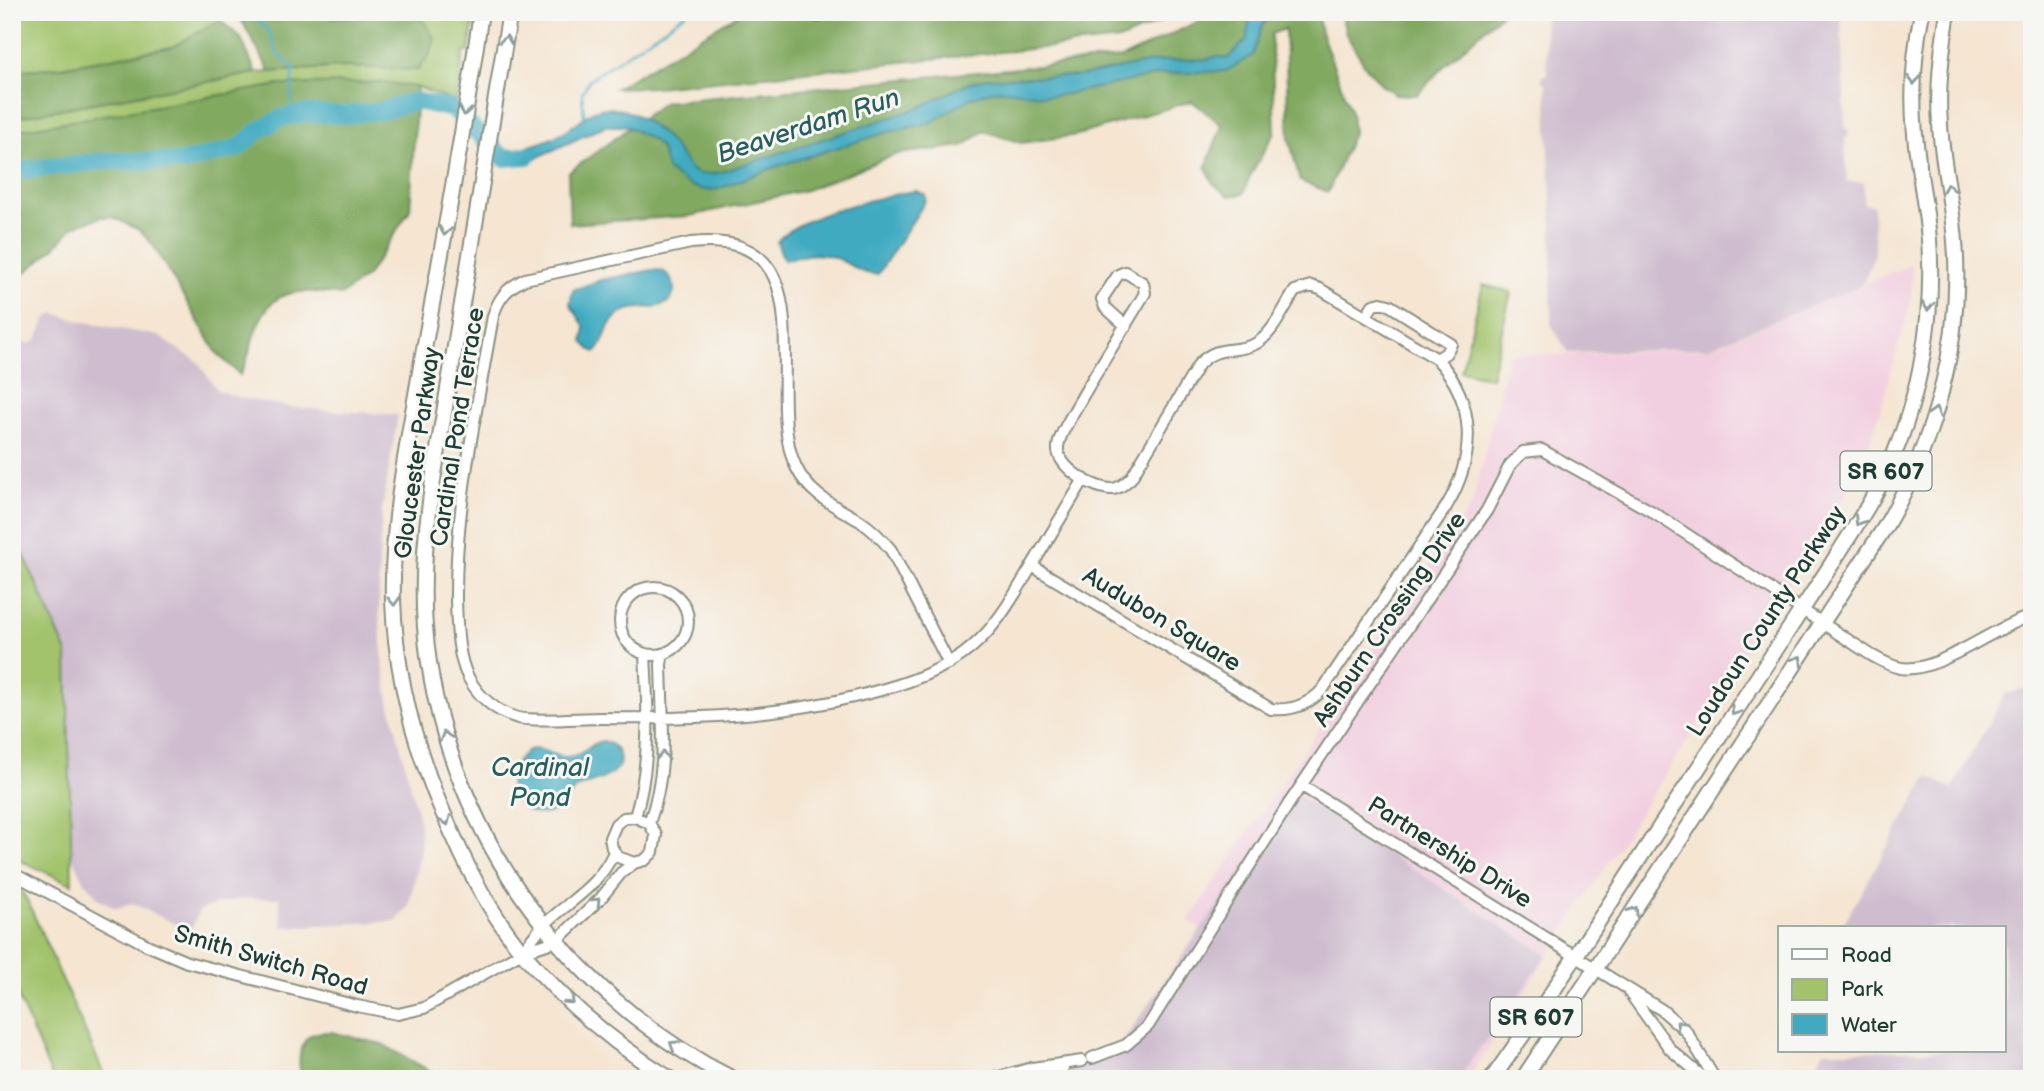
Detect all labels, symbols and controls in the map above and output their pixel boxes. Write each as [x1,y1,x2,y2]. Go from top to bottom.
one-way arrow [499,34,514,45]
one-way arrow [1907,75,1922,86]
water label: Beaverdam Run [713,82,904,170]
one-way arrow [459,105,474,117]
one-way arrow [1941,182,1956,193]
one-way arrow [438,225,453,237]
one-way arrow [1921,301,1936,312]
street label: Cardinal Pond Terrace [424,306,491,549]
street label: Gloucester Parkway [388,345,447,561]
one-way arrow [1927,407,1941,419]
road number: SR 607 [1840,452,1932,491]
street label: Loudoun County Parkway [1681,500,1852,742]
street label: Ashburn Crossing Drive [1307,506,1472,732]
one-way arrow [1854,513,1867,526]
street label: Audubon Square [1077,561,1246,678]
one-way arrow [386,596,401,607]
one-way arrow [1790,654,1803,667]
one-way arrow [1731,703,1743,716]
one-way arrow [438,730,453,742]
one-way arrow [655,751,670,762]
water label: Cardinal Pond [491,753,590,814]
street label: Partnership Drive [1362,790,1537,915]
one-way arrow [438,814,452,826]
one-way arrow [587,897,600,910]
one-way arrow [1626,905,1639,918]
street label: Smith Switch Road [171,919,371,1002]
legend [1778,926,2006,1052]
text: Road [1841,943,1892,968]
text: Park [1841,977,1884,1002]
one-way arrow [562,992,575,1005]
road number: SR 607 [1490,998,1582,1036]
text: Water [1841,1013,1897,1038]
one-way arrow [1675,1021,1688,1034]
one-way arrow [669,1041,682,1054]

